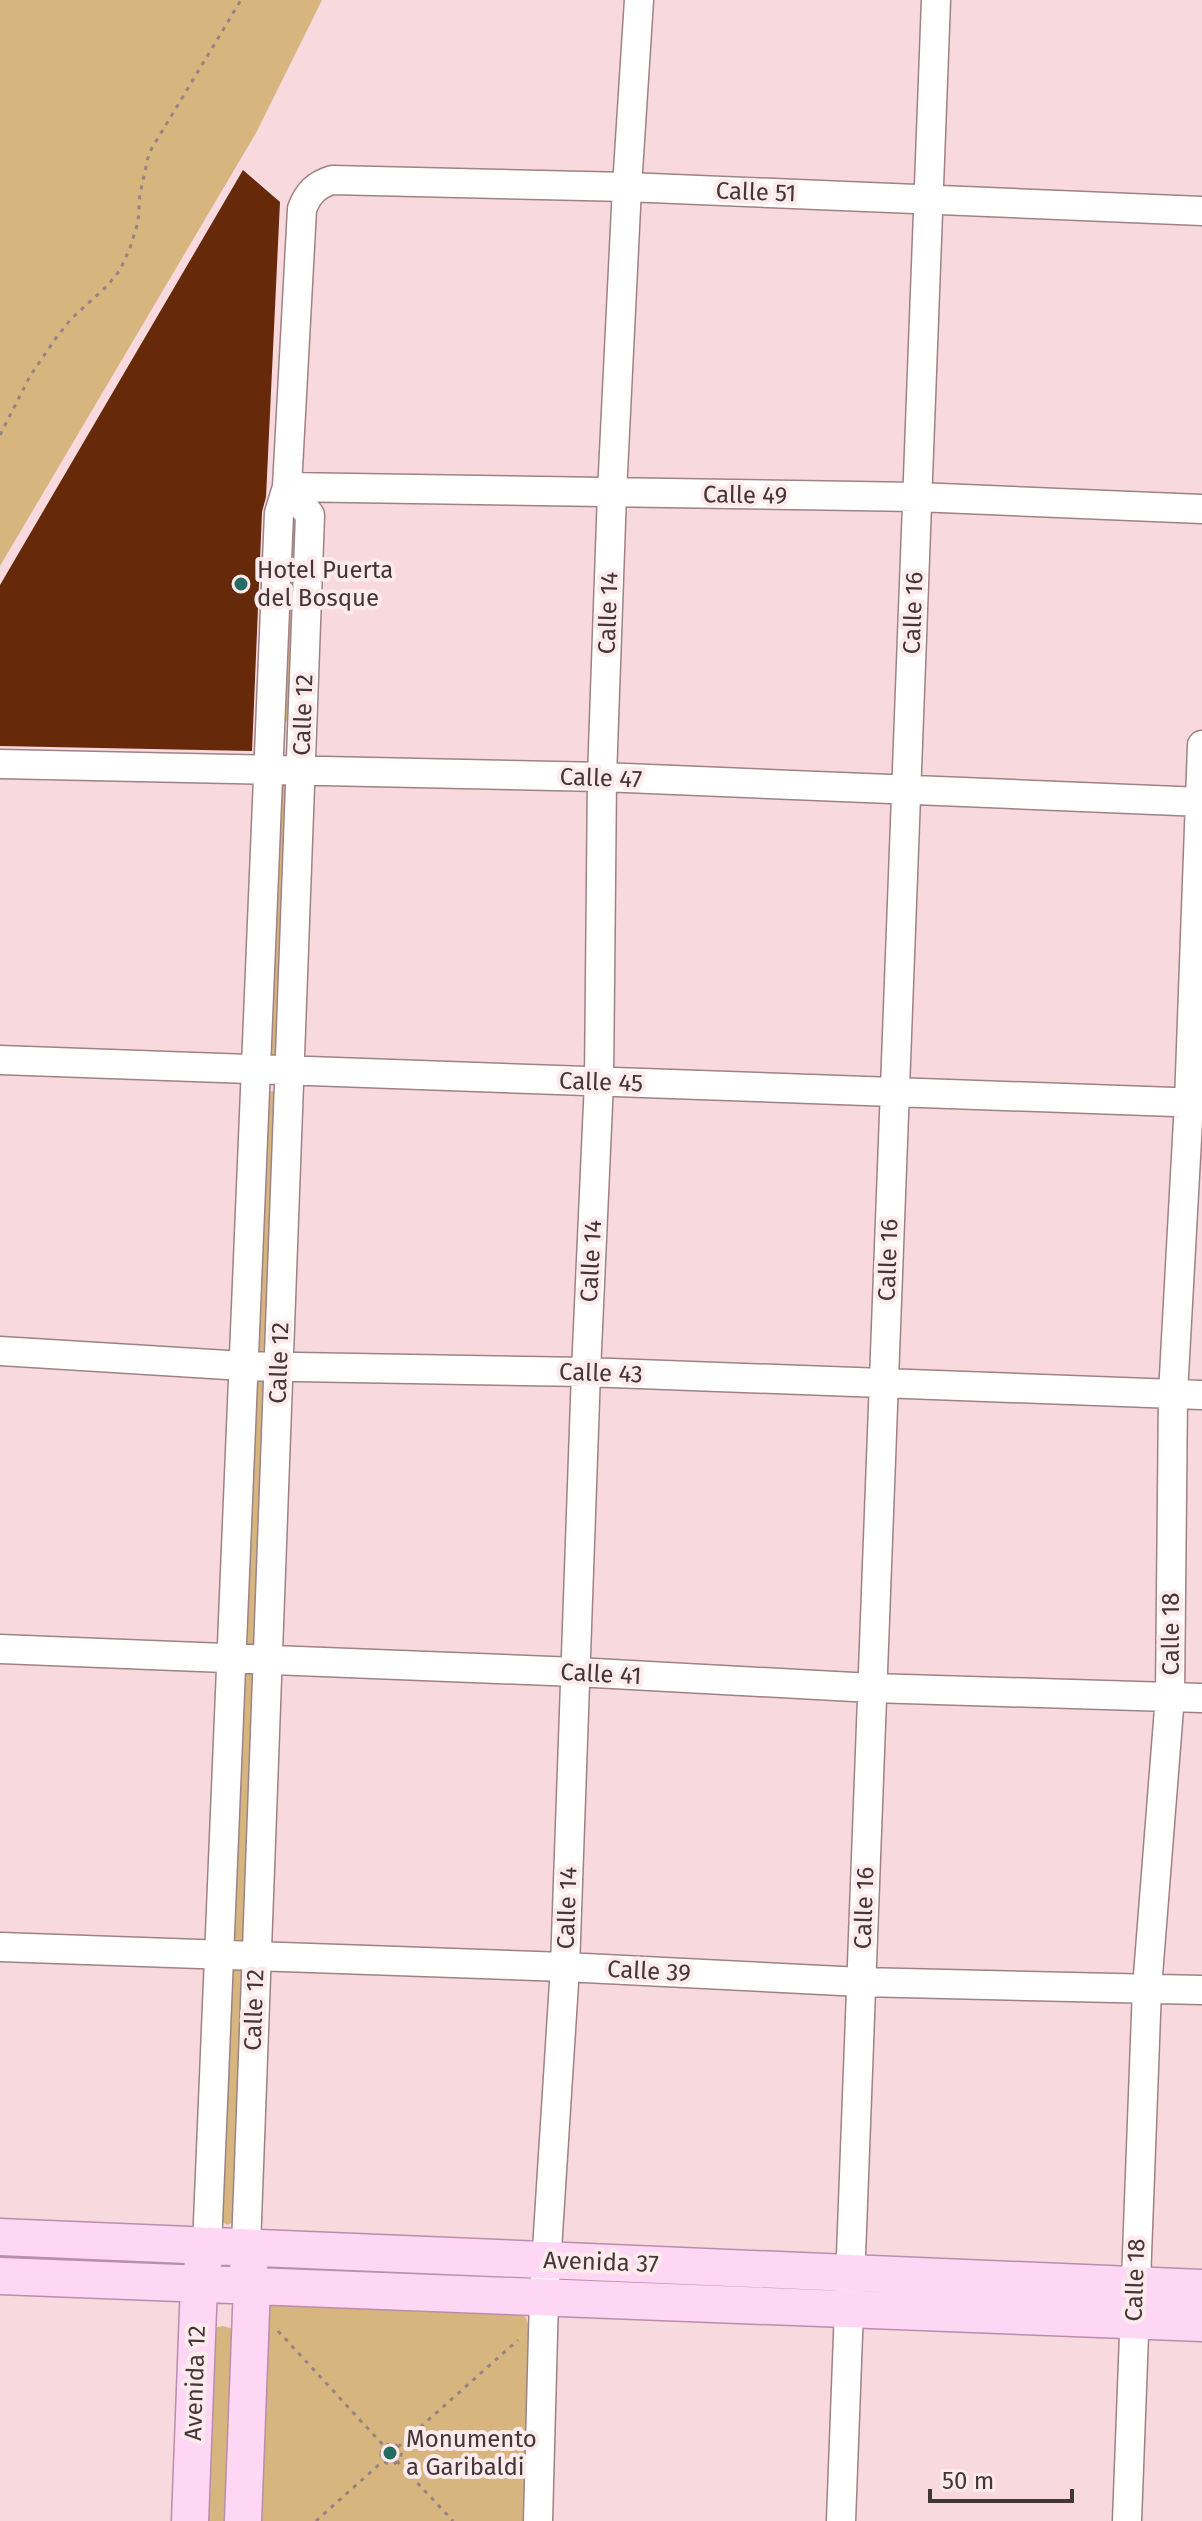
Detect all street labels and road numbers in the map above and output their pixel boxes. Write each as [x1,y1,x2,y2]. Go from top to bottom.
street label: Calle 51 [715,177,797,207]
street label: Calle 49 [703,480,787,510]
street label: Calle 14 [593,571,623,655]
street label: Calle 16 [898,571,928,655]
street label: Calle 12 [288,674,318,756]
street label: Calle 47 [559,763,643,793]
street label: Calle 45 [559,1067,643,1097]
street label: Calle 16 [873,1218,903,1302]
street label: Calle 14 [575,1219,607,1303]
street label: Calle 12 [264,1322,294,1404]
street label: Calle 43 [559,1358,643,1388]
street label: Calle 18 [1157,1592,1185,1676]
street label: Calle 41 [560,1658,642,1690]
street label: Calle 14 [552,1866,582,1950]
street label: Calle 16 [849,1866,879,1950]
street label: Calle 39 [606,1955,692,1987]
street label: Calle 12 [239,1969,269,2051]
street label: Calle 18 [1120,2238,1150,2322]
street label: Avenida 37 [543,2246,659,2278]
street label: Avenida 12 [179,2325,211,2441]

